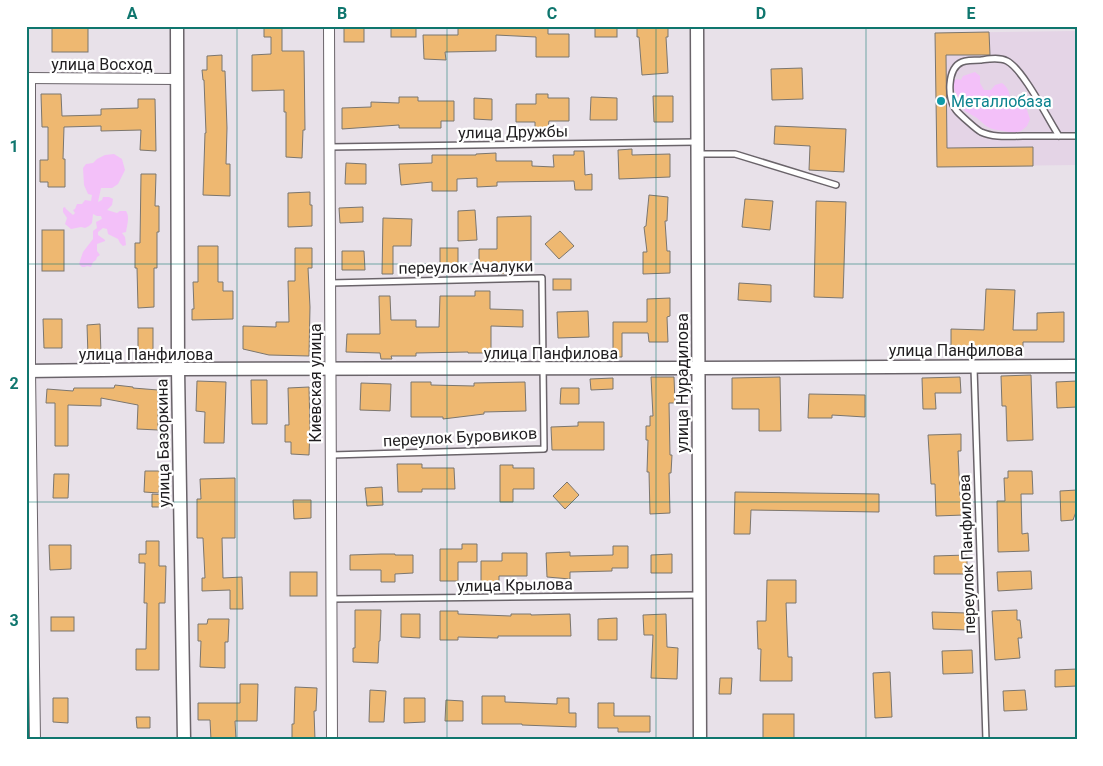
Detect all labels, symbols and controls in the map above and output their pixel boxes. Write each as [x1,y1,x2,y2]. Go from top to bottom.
text: A [127,4,138,23]
text: B [337,4,347,23]
text: C [547,4,557,23]
text: D [756,4,766,23]
text: E [967,4,976,23]
street label: улица Восход [51,55,153,74]
place label: Металлобаза [951,92,1052,111]
marker: Металлобаза [935,95,947,107]
street label: улица Дружбы [458,122,568,142]
text: 1 [9,137,19,156]
street label: переулок Ачалуки [398,256,534,278]
street label: улица Нурадилова [673,313,692,453]
street label: Киевская улица [306,323,325,443]
street label: улица Панфилова [889,341,1023,360]
street label: улица Панфилова [484,344,618,363]
street label: улица Панфилова [79,345,213,364]
text: 2 [9,374,19,393]
street label: улица Базоркина [152,378,174,508]
street label: переулок Буровиков [382,423,538,451]
street label: переулок Панфилова [955,474,979,634]
street label: улица Крылова [457,574,573,596]
text: 3 [9,611,19,630]

